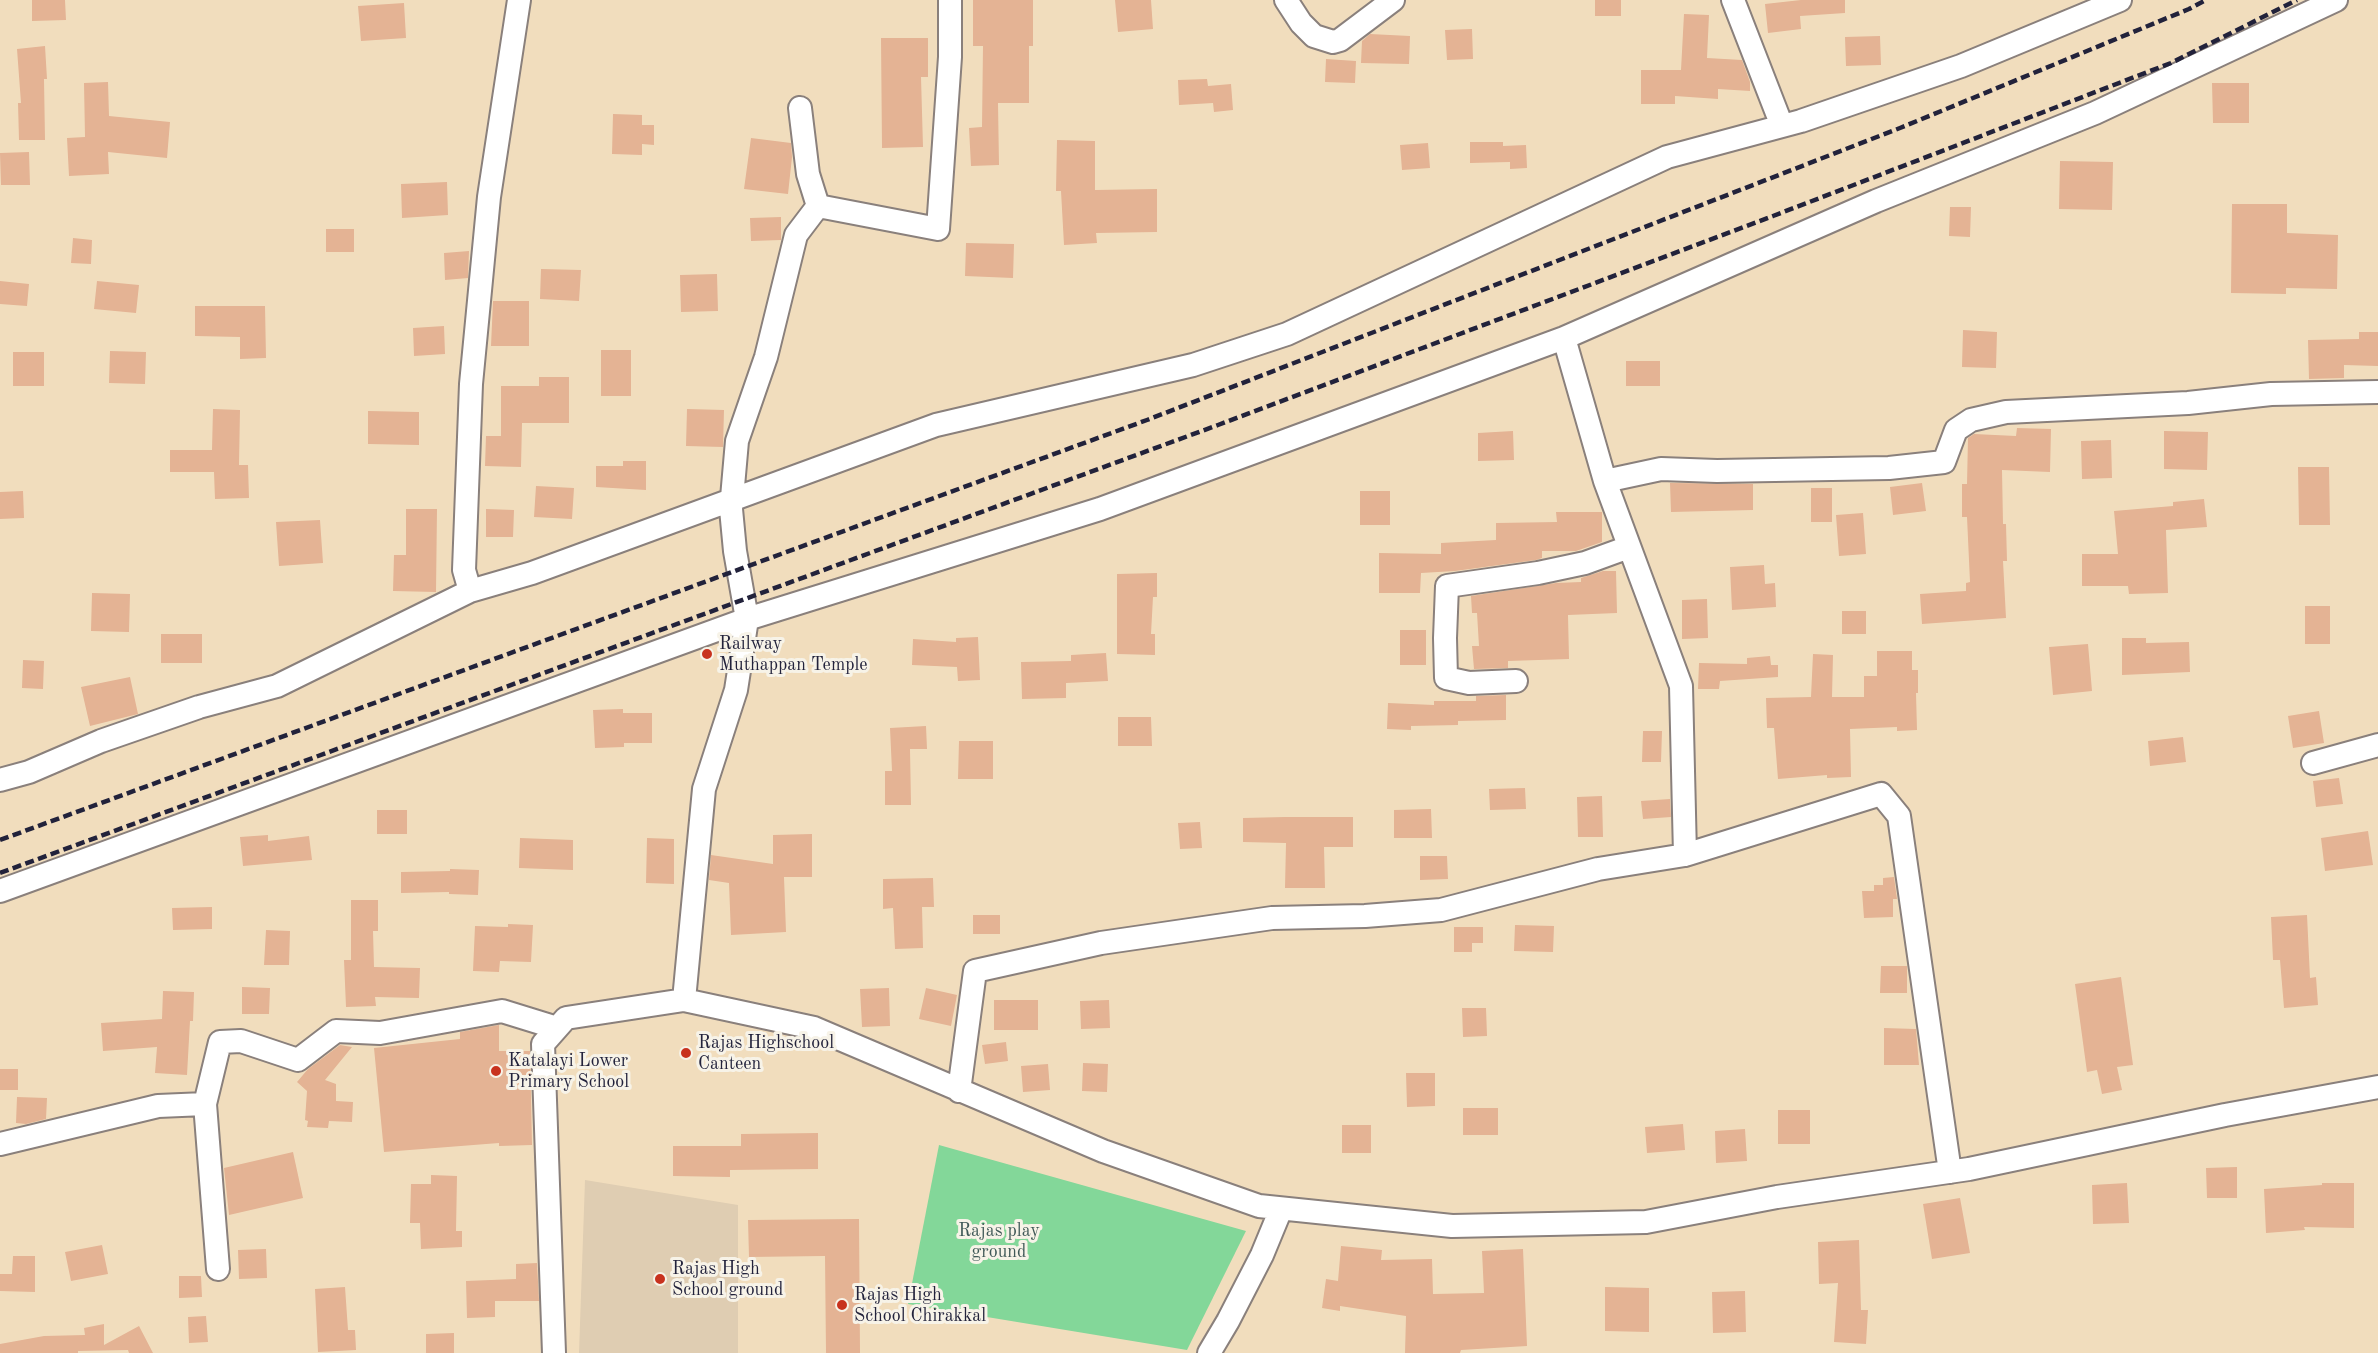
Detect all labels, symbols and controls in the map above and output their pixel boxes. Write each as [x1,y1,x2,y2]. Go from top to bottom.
place label: Railway Muthappan Temple [719,633,868,676]
marker: Railway Muthappan Temple [700,647,714,661]
place label: Rajas Highschool Canteen [698,1032,834,1074]
marker: Rajas Highschool Canteen [679,1046,693,1060]
place label: Katalayi Lower Primary School [508,1050,629,1092]
marker: Katalayi Lower Primary School [489,1064,503,1078]
park label: Rajas play ground [958,1220,1040,1262]
place label: Rajas High School ground [672,1258,783,1300]
marker: Rajas High School ground [653,1272,667,1286]
place label: Rajas High School Chirakkal [854,1284,986,1326]
marker: Rajas High School Chirakkal [835,1298,849,1312]

